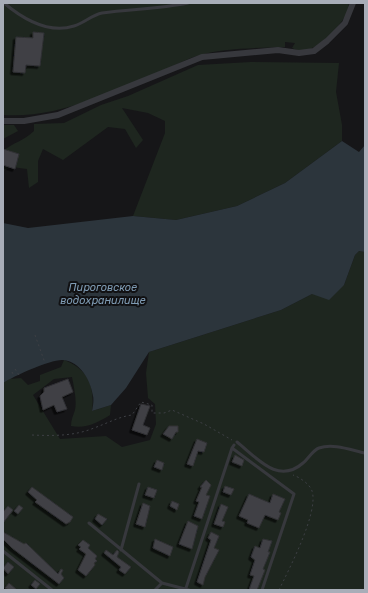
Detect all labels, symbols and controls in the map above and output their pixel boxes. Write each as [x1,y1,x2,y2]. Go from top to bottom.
water label: Пироговское водохранилище [60,281,146,307]

